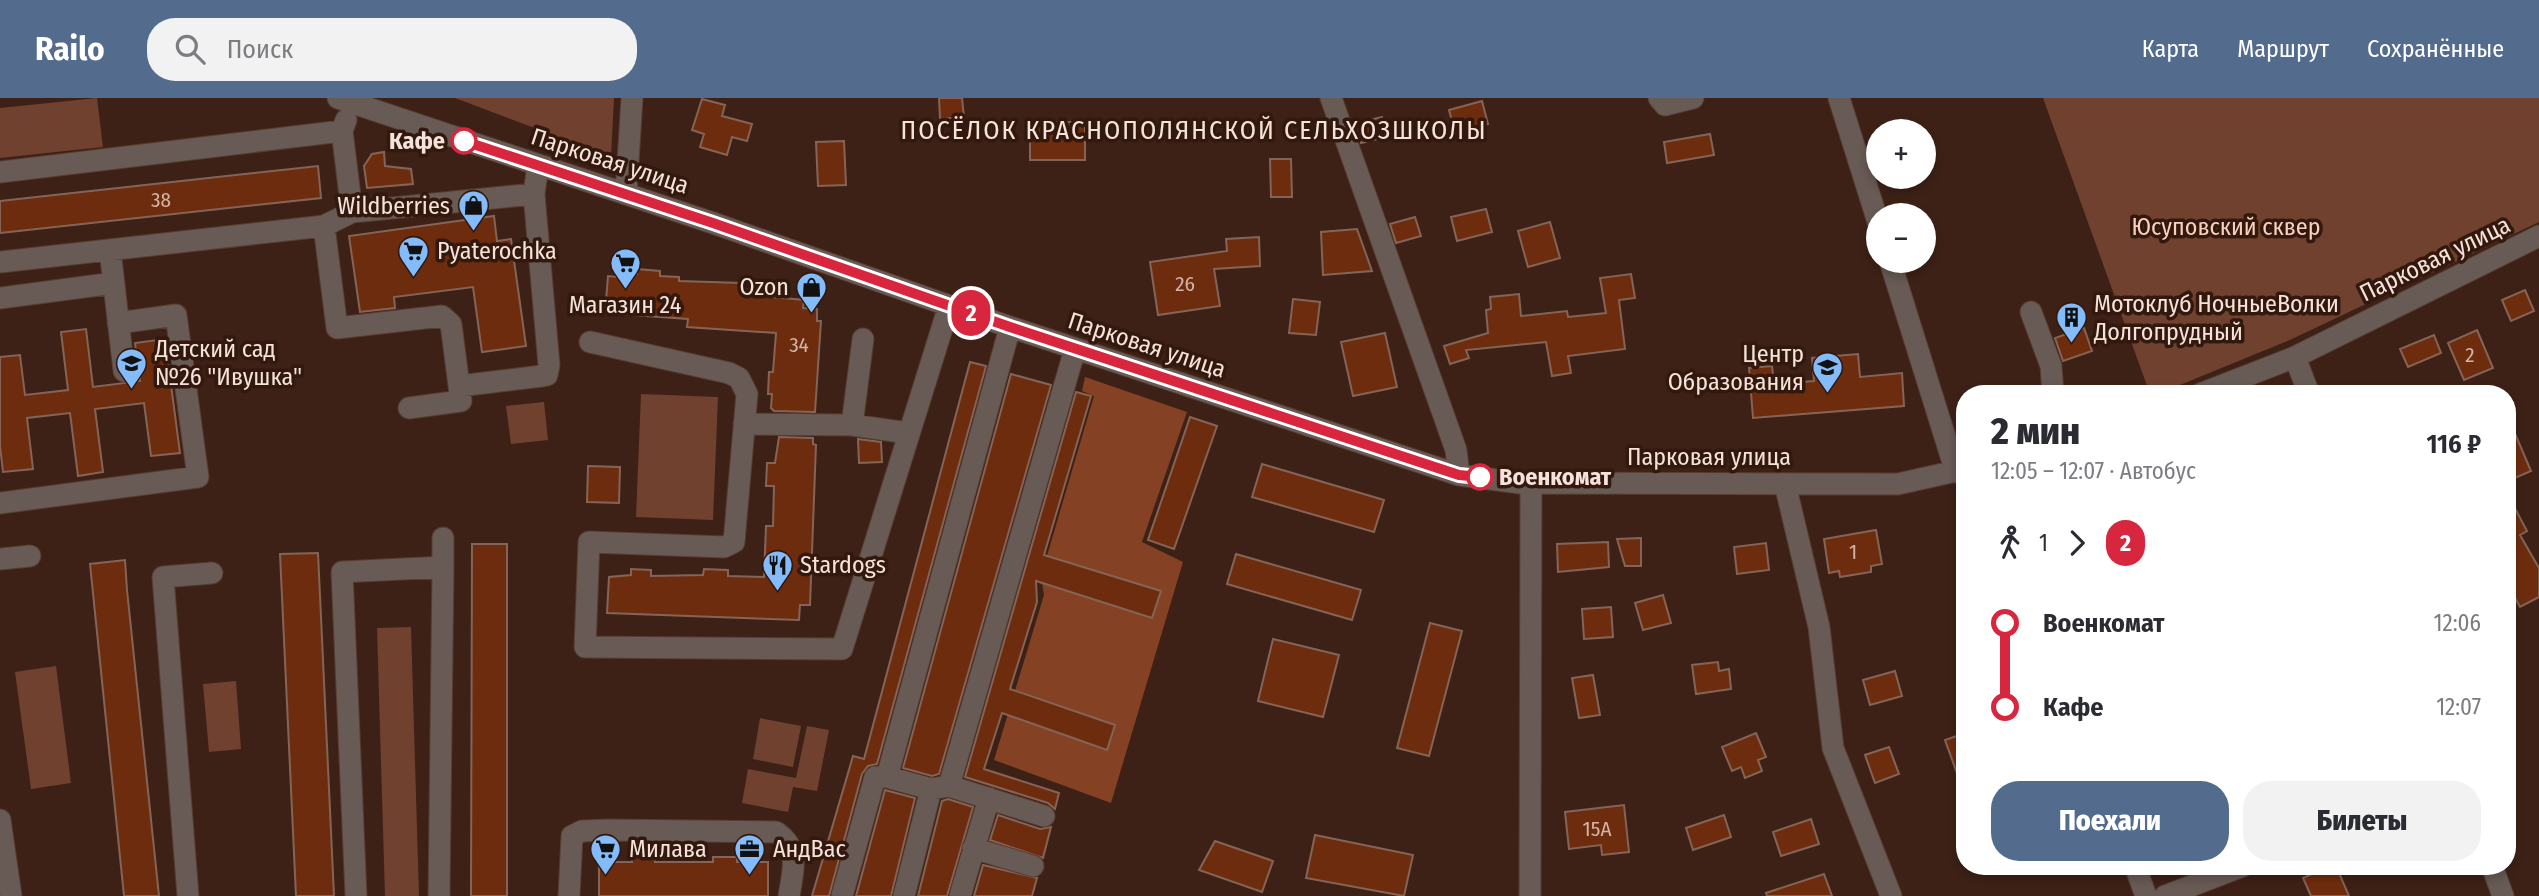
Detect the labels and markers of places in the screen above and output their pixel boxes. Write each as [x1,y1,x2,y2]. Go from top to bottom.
place label: Кафе [389,127,445,155]
marker: Кафе [451,128,477,154]
shop icon: Wildberries [456,189,490,233]
place label: Wildberries [337,192,450,220]
supermarket icon: Pyaterochka [397,234,431,278]
place label: Pyaterochka [437,237,557,265]
supermarket icon: Магазин 24 [608,246,642,290]
shop icon: Ozon [795,270,829,314]
place label: Ozon [740,273,789,301]
place label: Мотоклуб НочныеВолки Долгопрудный [2093,290,2339,346]
place label: Магазин 24 [569,291,681,319]
building icon: Мотоклуб НочныеВолки Долгопрудный [2054,301,2088,345]
place label: Детский сад №26 "Ивушка" [154,335,302,391]
place label: Центр Образования [1668,340,1804,396]
school or university icon: Детский сад №26 "Ивушка" [115,346,149,390]
school or university icon: Центр Образования [1810,351,1844,395]
place label: Военкомат [1499,463,1612,491]
marker: Военкомат [1467,464,1493,490]
restaurant icon: Stardogs [760,548,794,592]
place label: Stardogs [800,551,886,579]
supermarket icon: Милава [589,832,623,876]
office icon: АндВас [733,832,767,876]
place label: Милава [629,835,707,863]
place label: АндВас [773,835,846,863]

